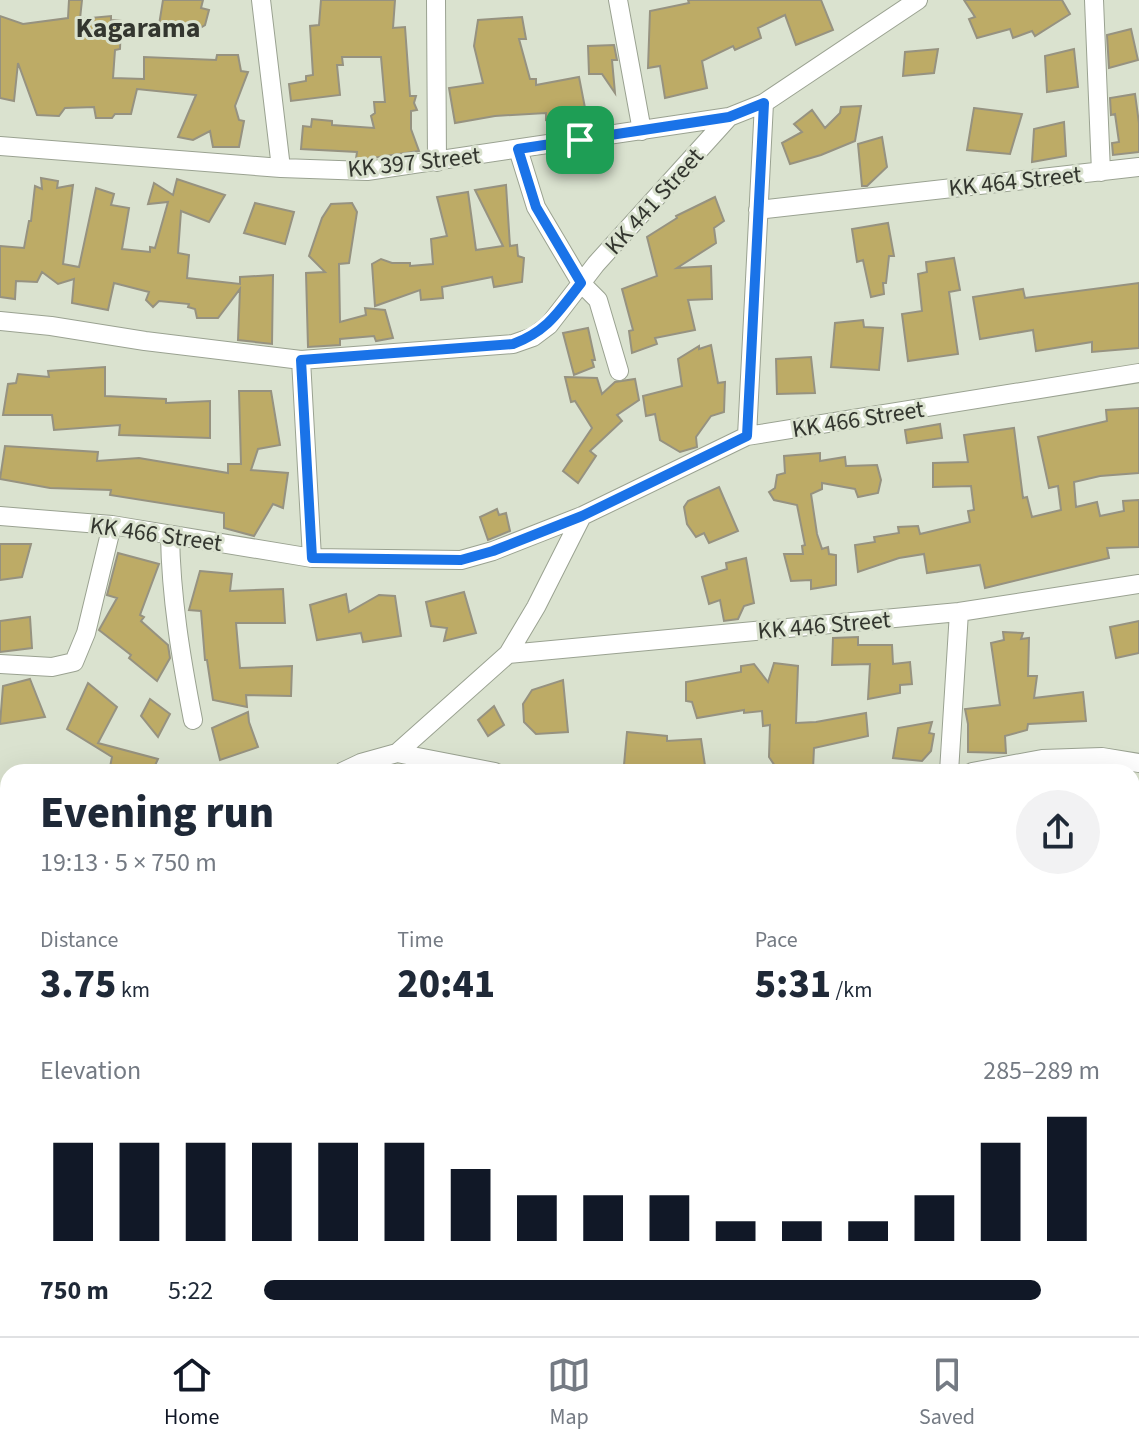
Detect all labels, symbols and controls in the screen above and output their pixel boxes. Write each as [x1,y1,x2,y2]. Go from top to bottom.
district label: Kagarama [76,8,201,48]
pin [546,106,614,174]
icon: arrive [558,118,602,162]
street label: KK 397 Street [346,138,482,187]
street label: KK 441 Street [597,140,712,263]
street label: KK 464 Street [947,157,1083,206]
street label: KK 466 Street [790,392,927,447]
street label: KK 466 Street [87,508,224,561]
street label: KK 446 Street [756,602,892,649]
text: Evening run [40,782,274,845]
button: share [1016,790,1100,874]
text: 19:13 · 5 × 750 m [40,844,217,881]
text: Distance [40,924,118,956]
text: Time [397,924,444,956]
text: Pace [755,924,798,956]
text: 3.75 [40,956,116,1013]
text: 20:41 [397,956,495,1013]
text: 5:31 [755,956,831,1013]
text: km [116,974,150,1006]
text: /km [831,974,872,1006]
text: Elevation [40,1052,141,1089]
text: 285–289 m [983,1052,1100,1089]
text: 750 m [40,1272,109,1309]
text: 5:22 [168,1272,213,1309]
tab: Home [164,1353,219,1433]
tab: Map [547,1353,591,1433]
tab: Saved [919,1353,975,1433]

